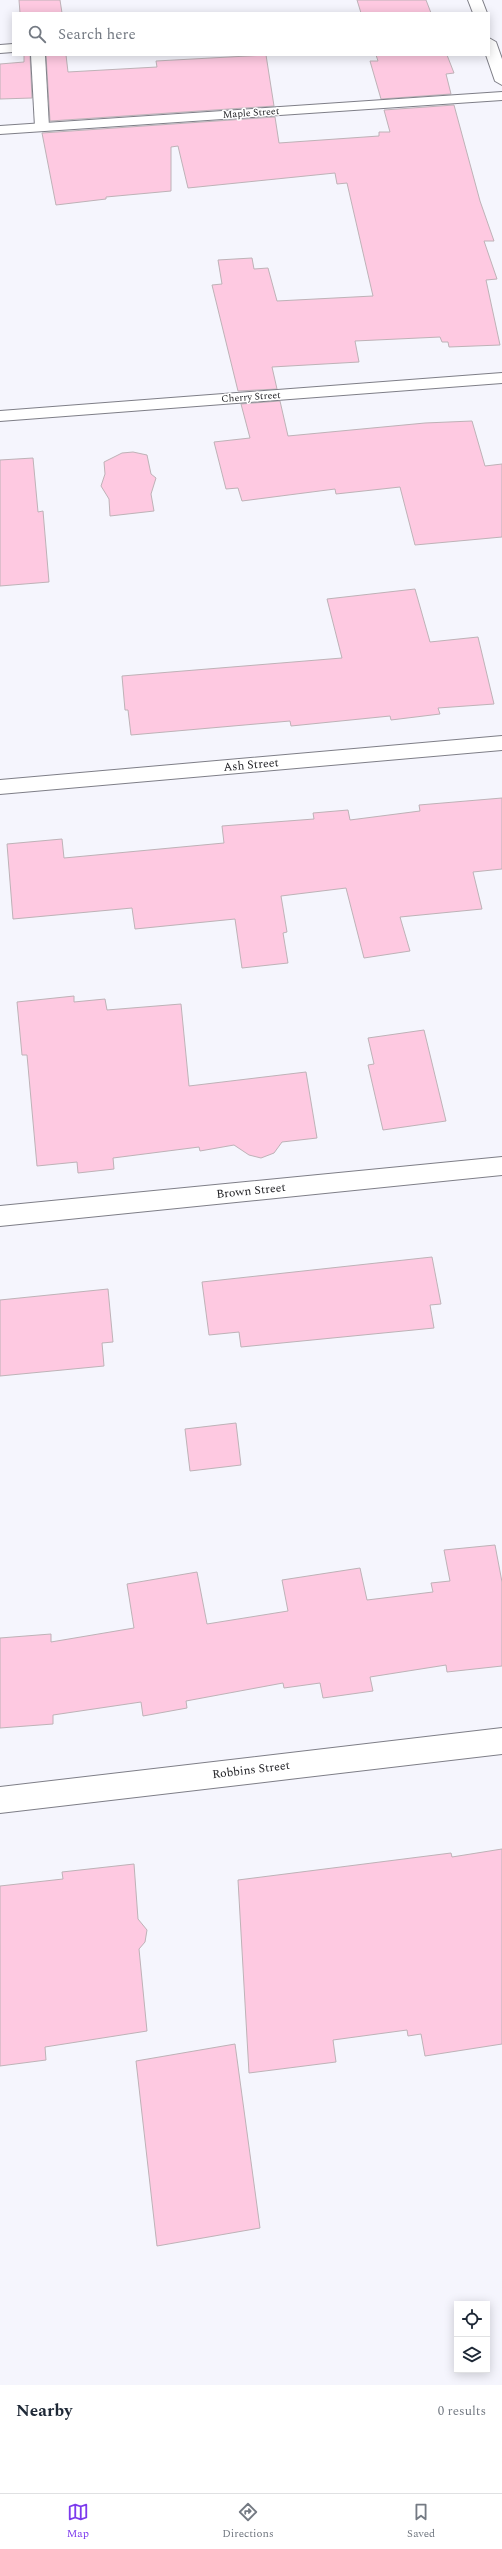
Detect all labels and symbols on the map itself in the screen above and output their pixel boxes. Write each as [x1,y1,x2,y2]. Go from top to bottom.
street label: Maple Street [222,103,280,123]
street label: Cherry Street [221,387,282,407]
street label: Ash Street [223,753,279,777]
street label: Brown Street [215,1178,287,1204]
street label: Robbins Street [211,1756,291,1784]

